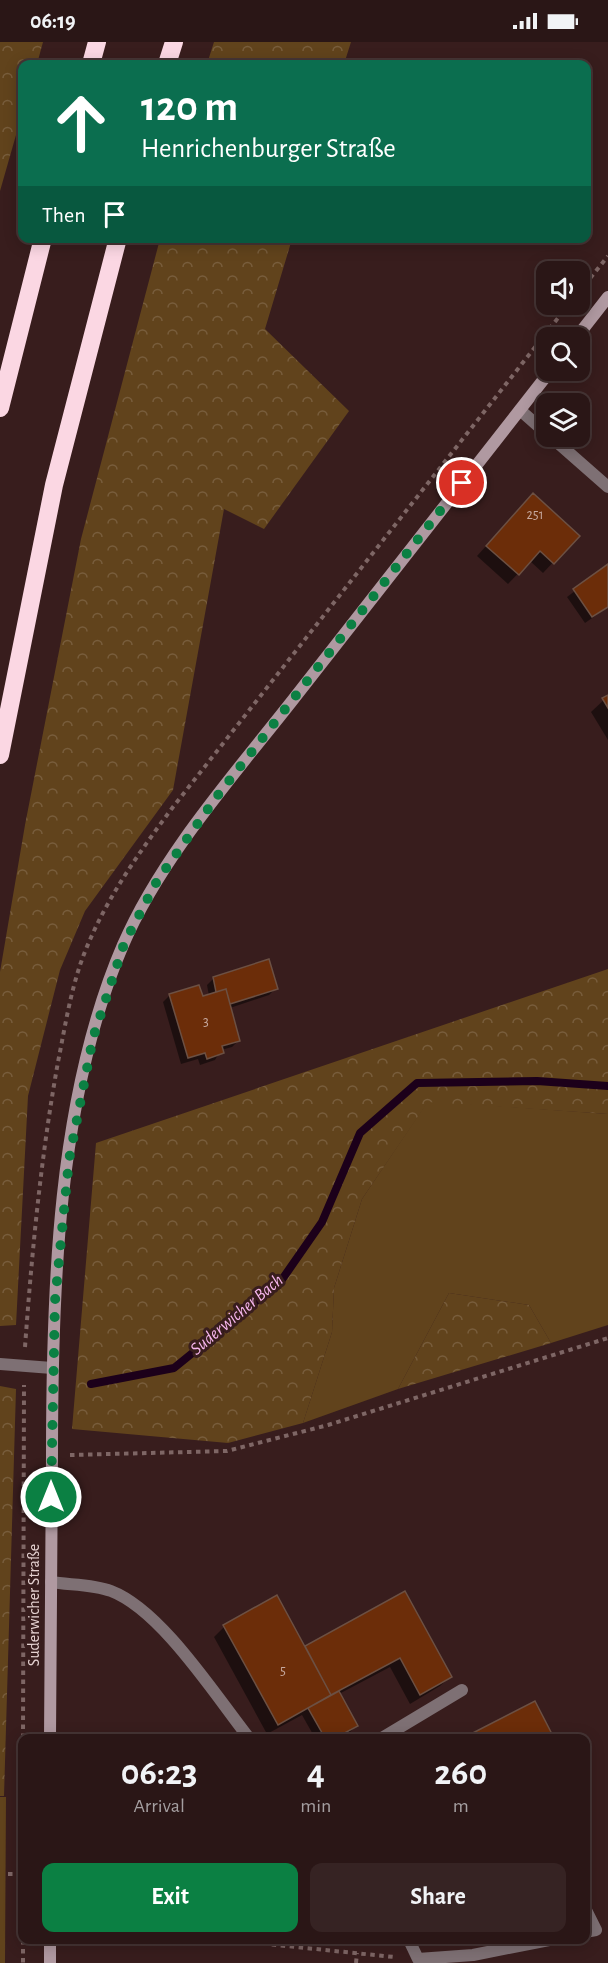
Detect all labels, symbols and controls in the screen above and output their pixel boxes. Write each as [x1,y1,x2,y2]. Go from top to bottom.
text: 06:19 [30,10,76,32]
icon: ahead [42,84,120,162]
text: 120 m [141,86,238,128]
text: Henrichenburger Straße [141,135,396,162]
icon: arrive [98,198,131,231]
text: Then [42,204,86,226]
map controls [536,261,590,447]
button: sound [536,261,590,315]
button: search [536,327,590,381]
button: layers [536,393,590,447]
pin [436,457,487,508]
icon: arrive [445,466,478,499]
house number: 251 [526,508,544,522]
house number: 3 [203,1015,209,1029]
water label: Suderwicher Bach [187,1271,287,1359]
position arrow [19,1465,83,1529]
street label: Suderwicher Straße [26,1544,42,1666]
house number: 5 [280,1664,286,1678]
text: 06:23 [121,1755,198,1791]
text: 4 [307,1755,325,1791]
text: 260 [434,1755,487,1791]
text: Arrival [133,1796,185,1816]
text: min [300,1796,331,1816]
text: m [453,1796,469,1816]
button: Exit [42,1863,298,1932]
button: Share [310,1863,566,1932]

